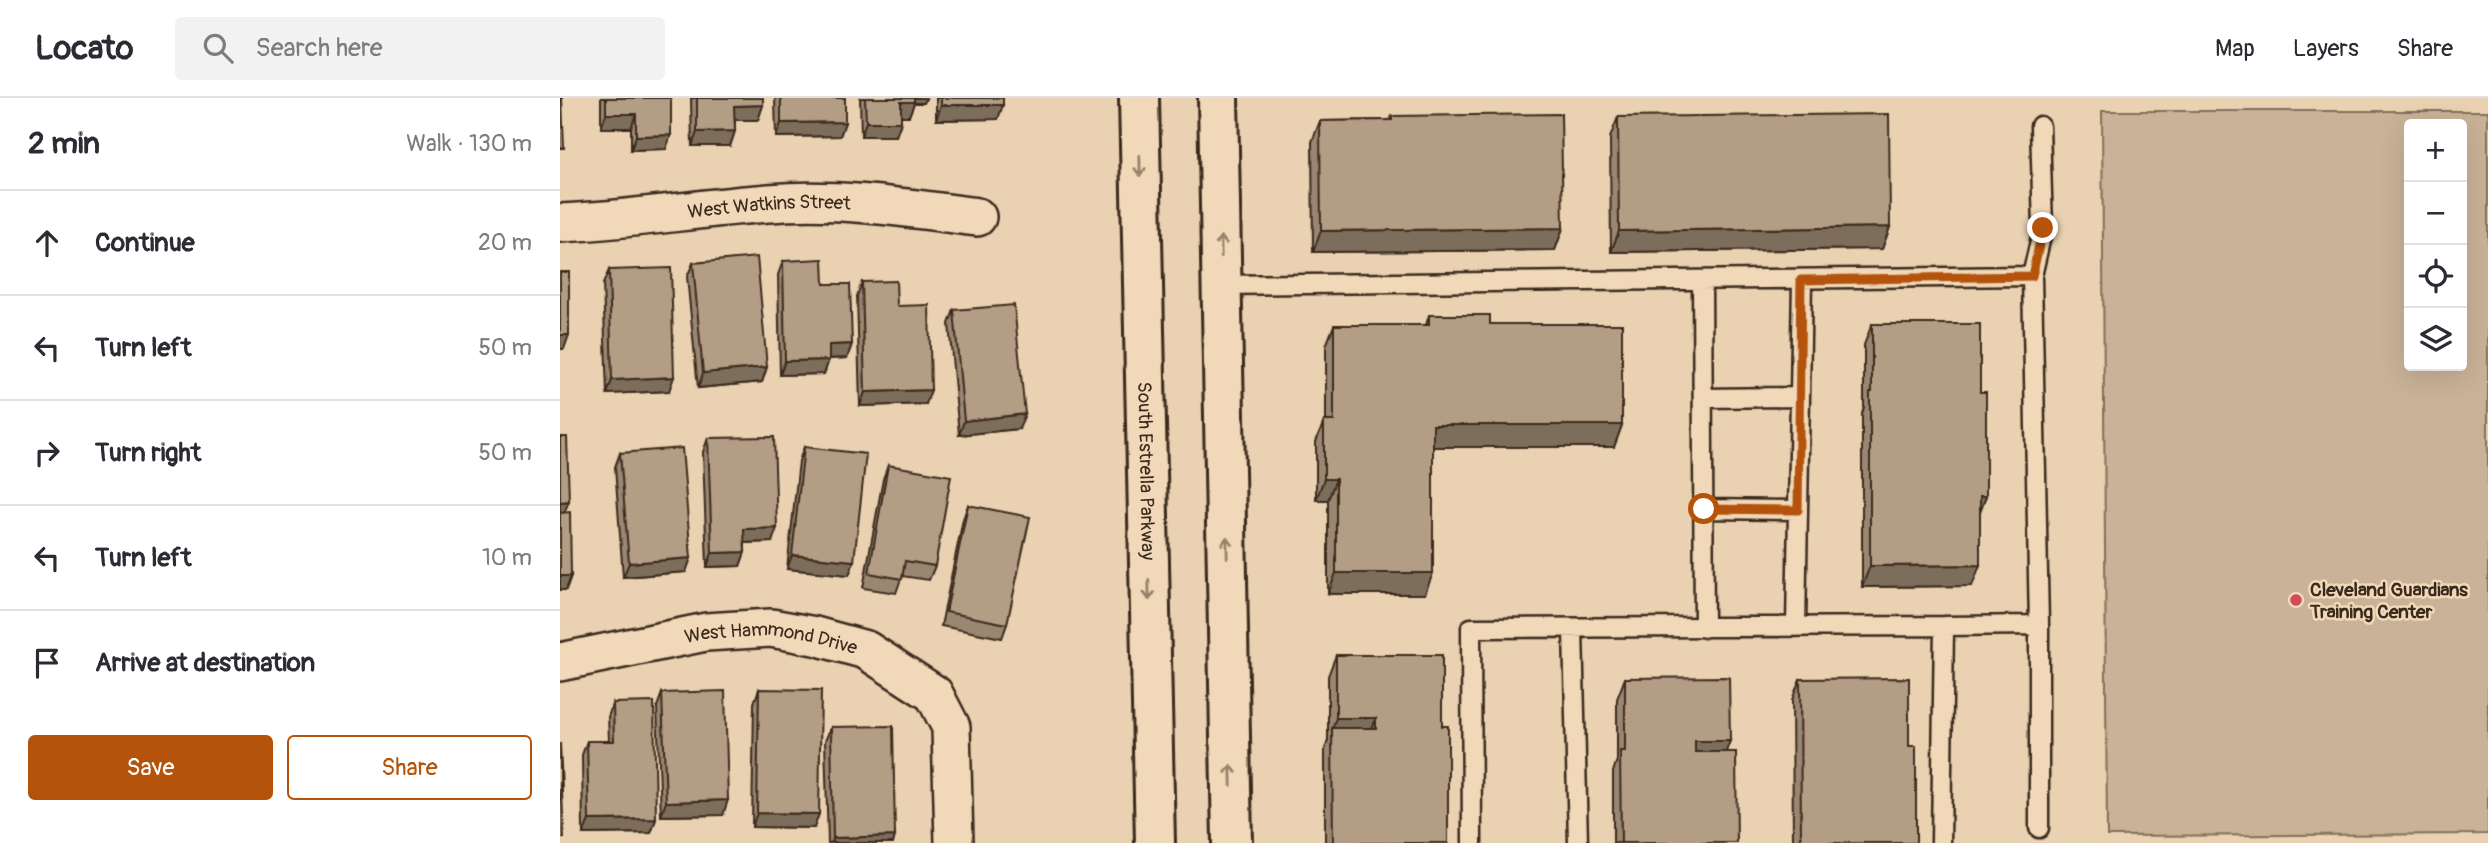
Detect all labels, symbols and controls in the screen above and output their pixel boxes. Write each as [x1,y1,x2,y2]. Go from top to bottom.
search box [175,17,665,80]
text: Locato [35,28,133,69]
icon: search [199,29,237,67]
text: Search here [255,32,382,64]
text: Map [2215,34,2255,63]
text: Layers [2293,34,2359,63]
text: Share [2397,34,2453,63]
map controls [2404,119,2467,371]
button: + [2404,119,2467,182]
text: 2 min [28,125,100,162]
text: Walk · 130 m [406,129,532,158]
one-way arrow [1133,154,1147,177]
button: − [2404,182,2467,245]
street label: West Watkins Street [686,190,852,224]
route end [2027,212,2058,243]
icon: ahead [28,224,66,262]
text: Continue [95,227,195,259]
text: 20 m [478,228,532,257]
one-way arrow [1214,235,1228,258]
button: locate [2404,245,2467,308]
button: layers [2404,308,2467,371]
icon: left [28,329,66,367]
text: Turn left [95,332,191,364]
text: 50 m [478,333,532,362]
street label: South Estrella Parkway [1132,381,1160,560]
icon: right [28,434,66,472]
text: Turn right [95,437,201,469]
text: 50 m [478,438,532,467]
route start [1688,493,1719,524]
one-way arrow [1220,536,1233,559]
icon: left [28,539,66,577]
text: Turn left [95,542,191,574]
text: 10 m [482,543,532,572]
one-way arrow [1142,578,1156,601]
place label: Cleveland Guardians Training Center [2309,578,2468,624]
marker: Cleveland Guardians Training Center [2288,592,2304,608]
street label: West Hammond Drive [683,617,861,660]
icon: arrive [28,644,66,682]
text: Arrive at destination [95,647,315,679]
button: Save [28,735,273,800]
button: Share [287,735,532,800]
one-way arrow [1224,764,1237,787]

